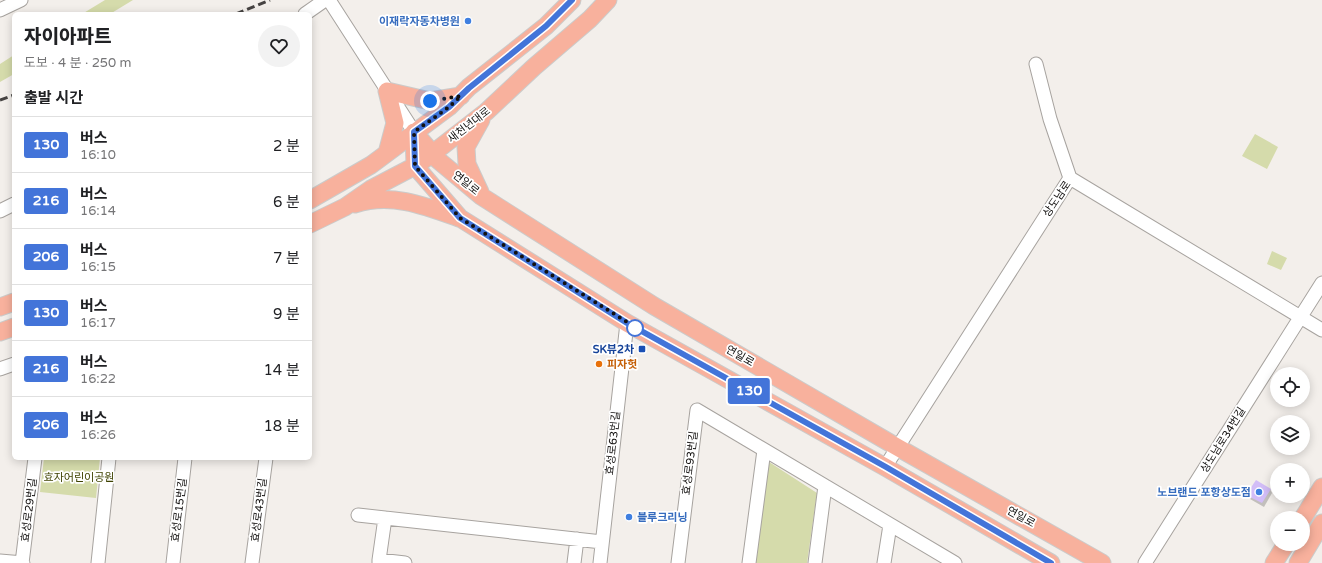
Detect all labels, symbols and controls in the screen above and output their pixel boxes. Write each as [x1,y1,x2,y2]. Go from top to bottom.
place label: 이재락자동차병원 [379,15,460,28]
marker: 이재락자동차병원 [463,16,473,26]
button: heart [258,25,300,67]
text: 자이아파트 [24,26,111,48]
text: 도보 · 4 분 · 250 m [24,55,132,71]
text: 출발 시간 [24,89,83,107]
your location [420,91,440,111]
street label: 새천년대로 [445,104,493,146]
text: 버스 [80,129,108,147]
text: 130 [33,136,59,153]
text: 2 분 [273,137,300,155]
text: 16:10 [80,147,116,163]
street label: 연일로 [450,168,482,198]
street label: 상도남로 [1040,179,1074,219]
text: 버스 [80,185,108,203]
text: 216 [33,192,59,209]
text: 6 분 [273,193,300,211]
text: 16:14 [80,203,116,219]
text: 버스 [80,241,108,259]
text: 206 [33,248,59,265]
text: 7 분 [273,249,300,267]
text: 16:15 [80,259,116,275]
text: 버스 [80,297,108,315]
text: 130 [33,304,59,321]
text: 9 분 [273,305,300,323]
text: 16:17 [80,315,116,331]
unlabelled marker [626,319,644,337]
place label: SK뷰2차 [593,343,634,356]
street label: 연일로 [724,343,756,369]
marker: SK뷰2차 [637,344,647,354]
text: 버스 [80,353,108,371]
place label: 피자헛 [607,358,637,371]
marker: 피자헛 [594,359,604,369]
text: 216 [33,360,59,377]
text: 14 분 [263,361,300,379]
map controls [1270,367,1310,551]
button: locate [1270,367,1310,407]
text: 16:22 [80,371,116,387]
line badge: 130 [726,378,772,404]
text: 130 [736,382,762,399]
street label: 상도남로34번길 [1198,405,1248,475]
text: 버스 [80,409,108,427]
street label: 효성로63번길 [603,410,623,476]
button: layers [1270,415,1310,455]
text: 206 [33,416,59,433]
text: 18 분 [263,417,300,435]
text: 16:26 [80,427,116,443]
street label: 효성로93번길 [680,430,700,496]
button: + [1270,463,1310,503]
park label: 효자어린이공원 [44,471,114,484]
street label: 효성로29번길 [19,477,39,543]
street label: 효성로15번길 [169,477,189,543]
street label: 효성로43번길 [249,477,269,543]
place label: 노브랜드 포항상도점 [1157,486,1251,499]
marker: 노브랜드 포항상도점 [1254,487,1264,497]
street label: 연일로 [1005,504,1037,530]
place label: 블루크리닝 [637,511,688,524]
button: − [1270,511,1310,551]
marker: 블루크리닝 [624,512,634,522]

